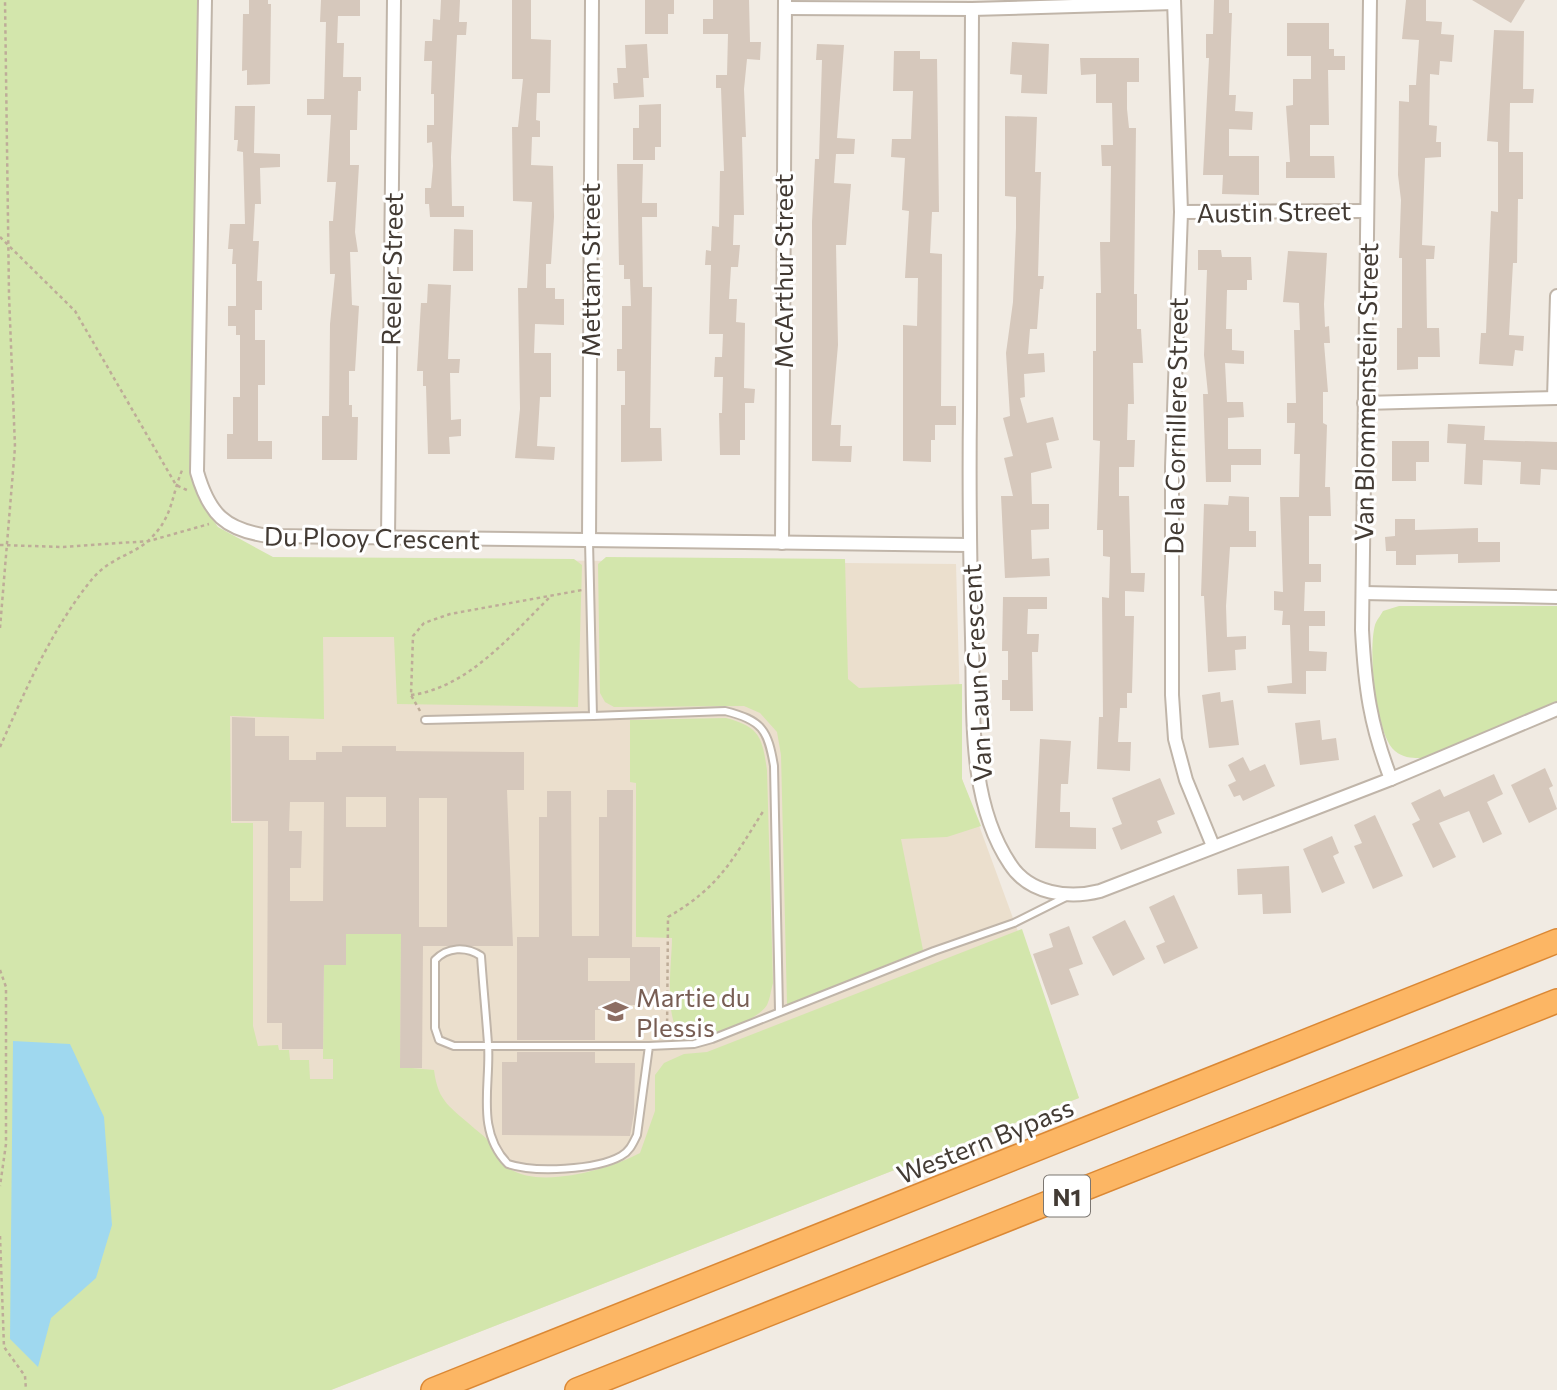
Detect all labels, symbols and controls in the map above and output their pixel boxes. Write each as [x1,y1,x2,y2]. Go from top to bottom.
street label: McArthur Street [767,174,798,368]
street label: Mettam Street [574,183,605,357]
street label: Reeler Street [374,192,408,346]
street label: Austin Street [1196,194,1352,228]
street label: Van Blommenstein Street [1347,242,1383,542]
street label: De la Cornillere Street [1157,297,1193,555]
street label: Du Plooy Crescent [264,520,480,554]
street label: Van Laun Crescent [955,563,997,783]
place label: Martie du Plessis [636,981,750,1042]
school or university icon: Martie du Plessis [602,997,630,1025]
street label: Western Bypass [892,1091,1078,1189]
road number: N1 [1044,1176,1090,1216]

